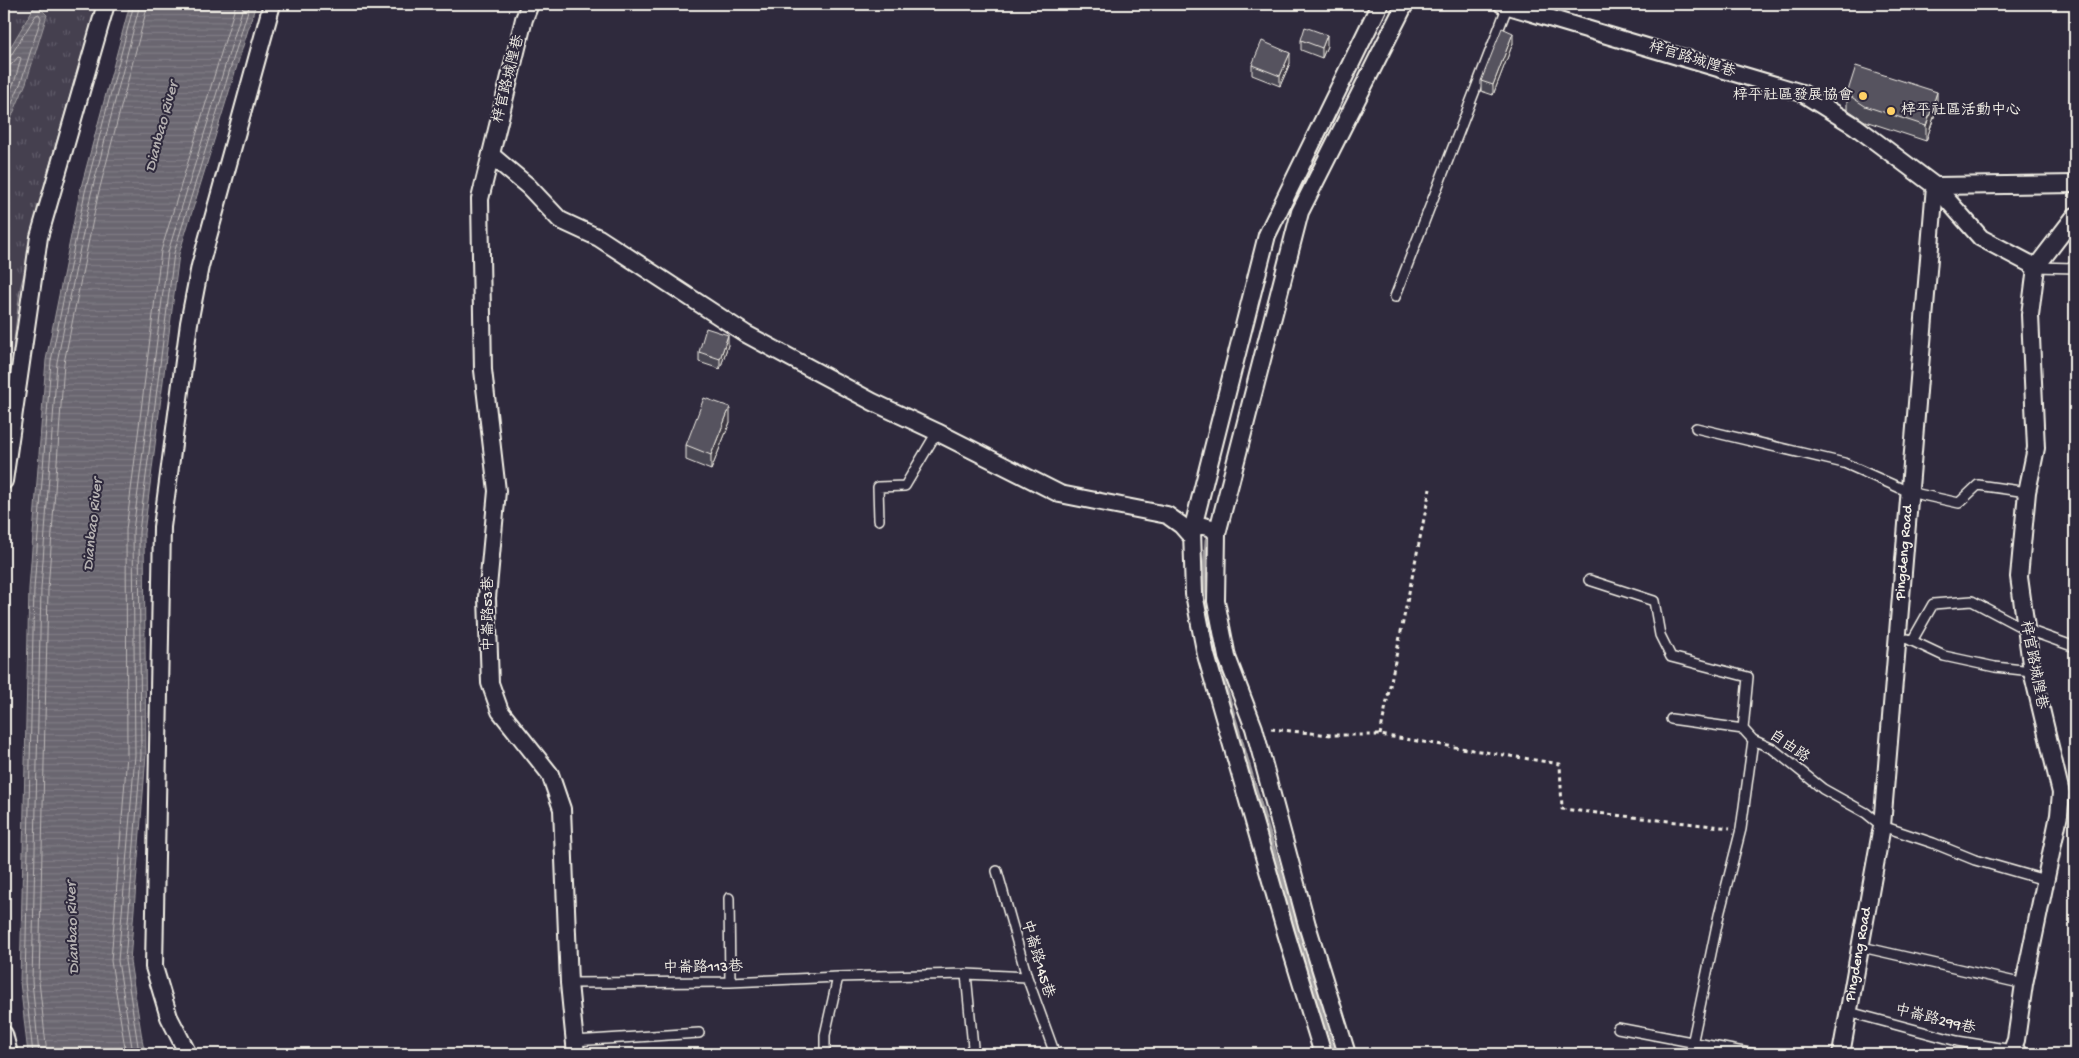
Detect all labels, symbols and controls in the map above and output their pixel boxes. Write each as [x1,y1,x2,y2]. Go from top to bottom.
street label: 梓官路城隍巷 [489,33,529,125]
street label: 梓官路城隍巷 [1646,38,1738,82]
water label: Dianbao River [142,77,185,174]
place label: 梓平社區發展協會 [1733,87,1853,105]
marker: 梓平社區發展協會 [1857,90,1869,102]
place label: 梓平社區活動中心 [1901,102,2021,120]
marker: 梓平社區活動中心 [1885,105,1897,117]
water label: Dianbao River [80,475,109,572]
street label: Pingdeng Road [1892,503,1918,602]
street label: 中崙路53巷 [480,576,498,652]
street label: 梓官路城隍巷 [2016,619,2050,711]
street label: 自由路 [1765,727,1813,767]
water label: Dianbao River [63,878,85,975]
street label: Pingdeng Road [1841,905,1876,1004]
street label: 中崙路145巷 [1017,918,1057,1000]
street label: 中崙路113巷 [663,958,743,978]
street label: 中崙路299巷 [1893,1001,1977,1039]

